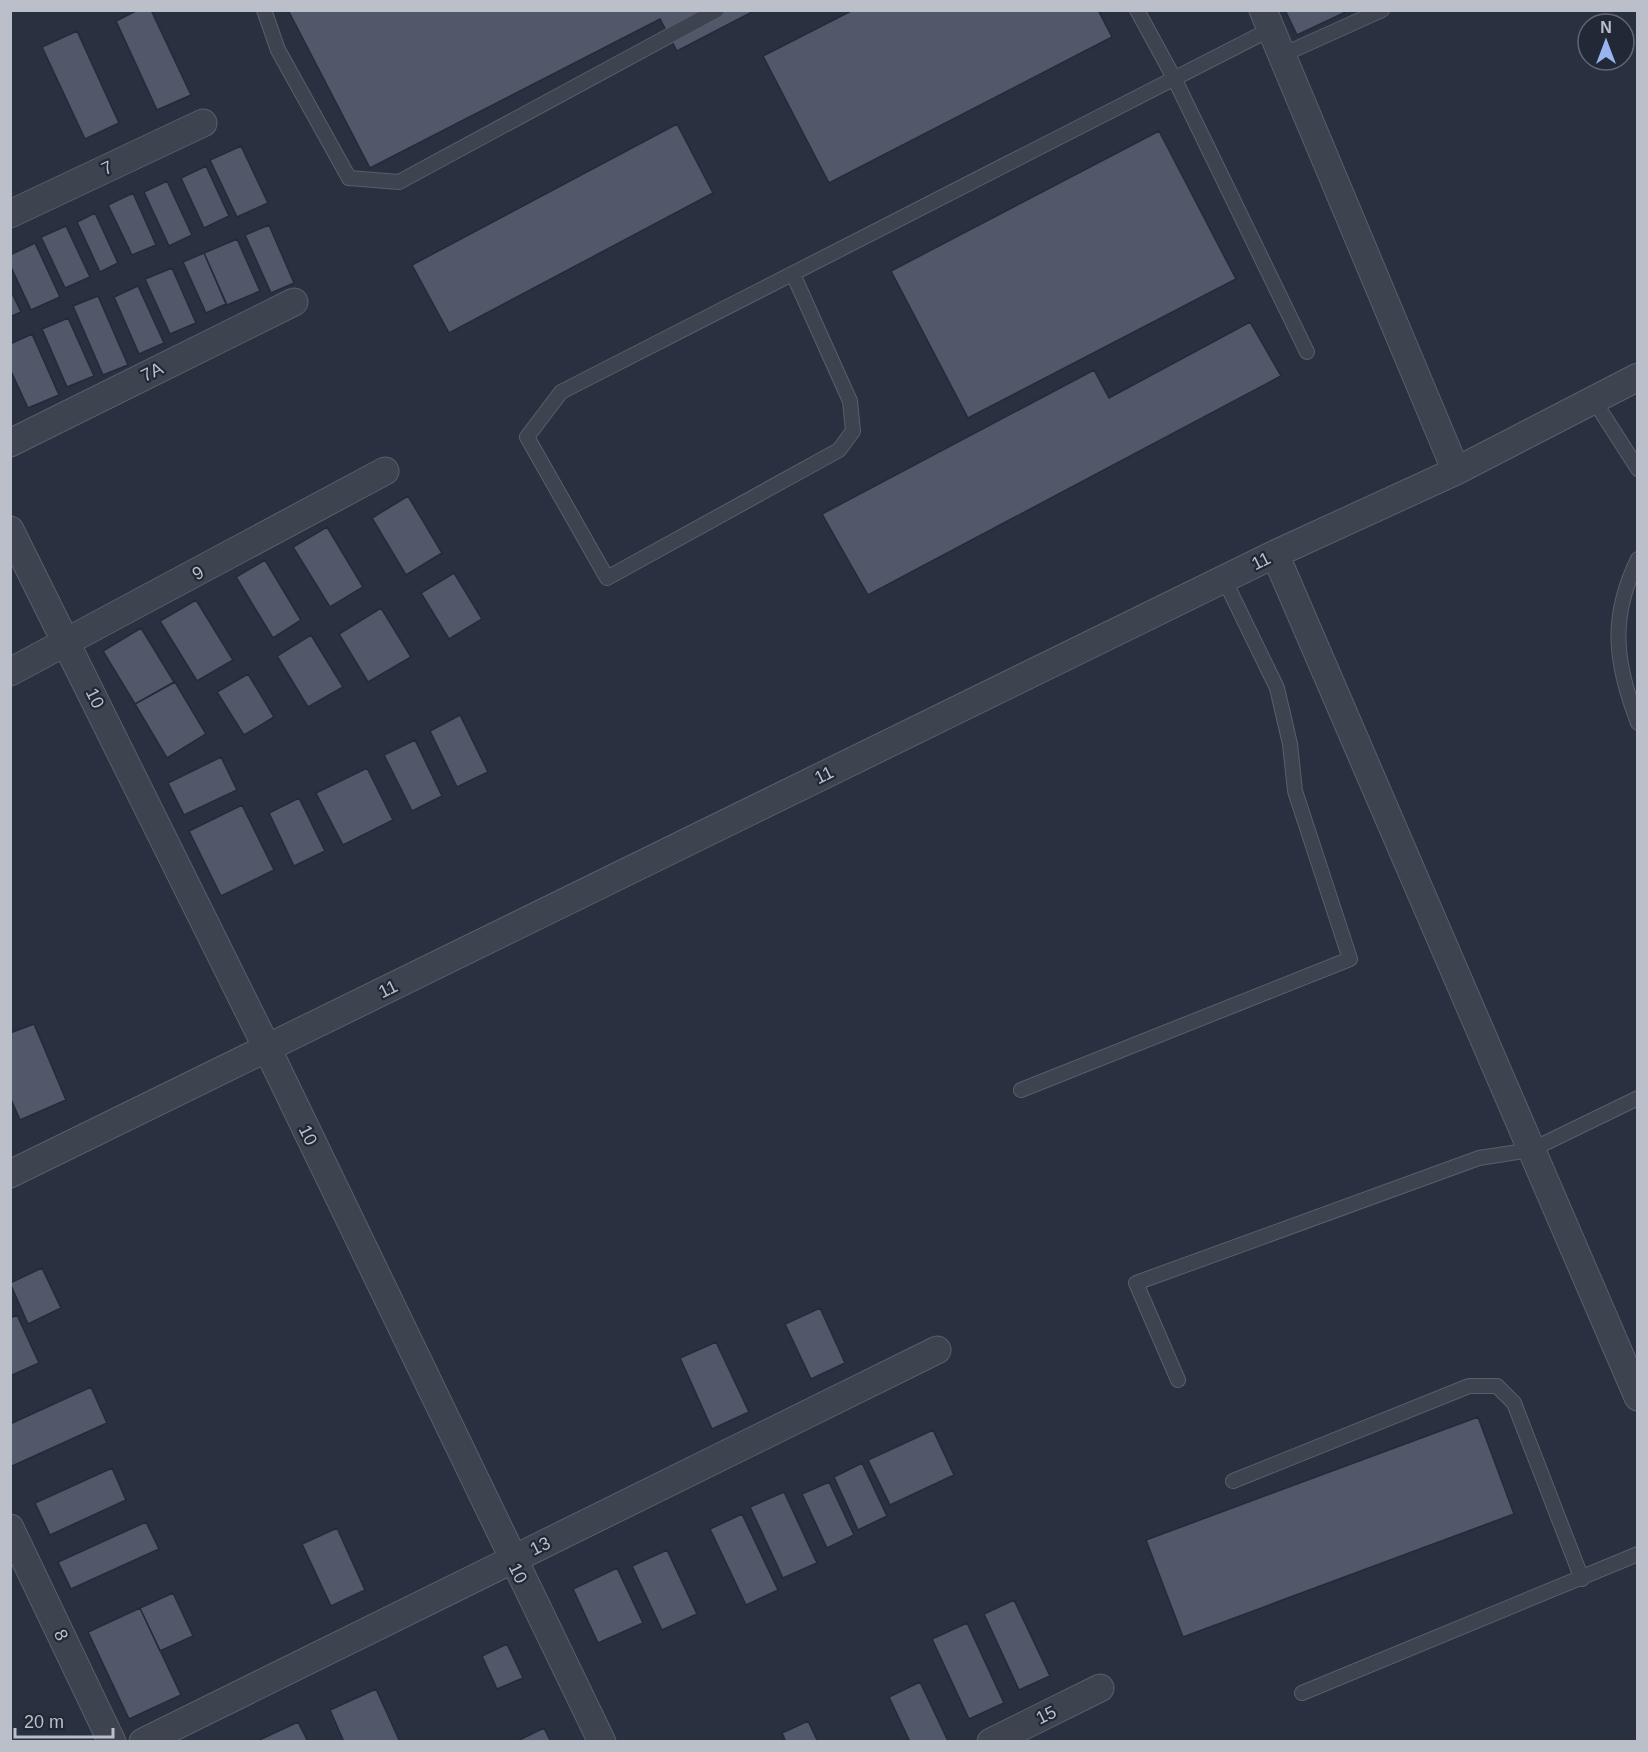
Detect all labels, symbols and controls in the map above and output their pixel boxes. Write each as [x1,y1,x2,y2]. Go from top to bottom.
north arrow [1576,12,1636,72]
text: N [1600,19,1612,36]
street label: 7 [98,157,116,179]
street label: 7A [138,358,166,386]
street label: 11 [1248,548,1274,574]
street label: 9 [189,562,207,584]
street label: 10 [82,685,108,711]
street label: 11 [811,762,837,788]
street label: 11 [375,976,401,1002]
street label: 10 [295,1122,321,1148]
street label: 13 [527,1533,553,1559]
street label: 10 [505,1560,531,1586]
street label: 8 [50,1626,72,1644]
scale bar [15,1701,112,1739]
street label: 15 [1033,1702,1059,1728]
text: 20 m [24,1712,64,1732]

